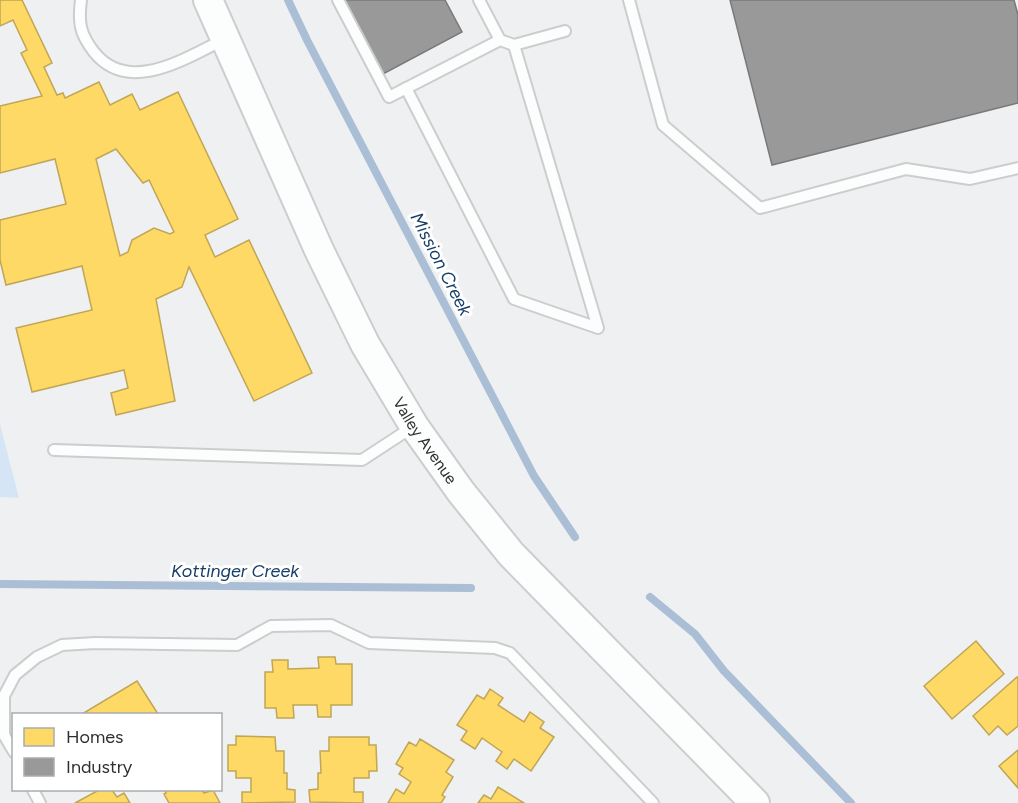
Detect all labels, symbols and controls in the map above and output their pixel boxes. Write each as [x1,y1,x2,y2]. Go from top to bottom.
water label: Mission Creek [406,209,477,320]
street label: Valley Avenue [389,394,462,488]
water label: Kottinger Creek [171,560,300,582]
legend [12,713,222,791]
text: Homes [66,726,124,748]
text: Industry [66,756,133,778]

